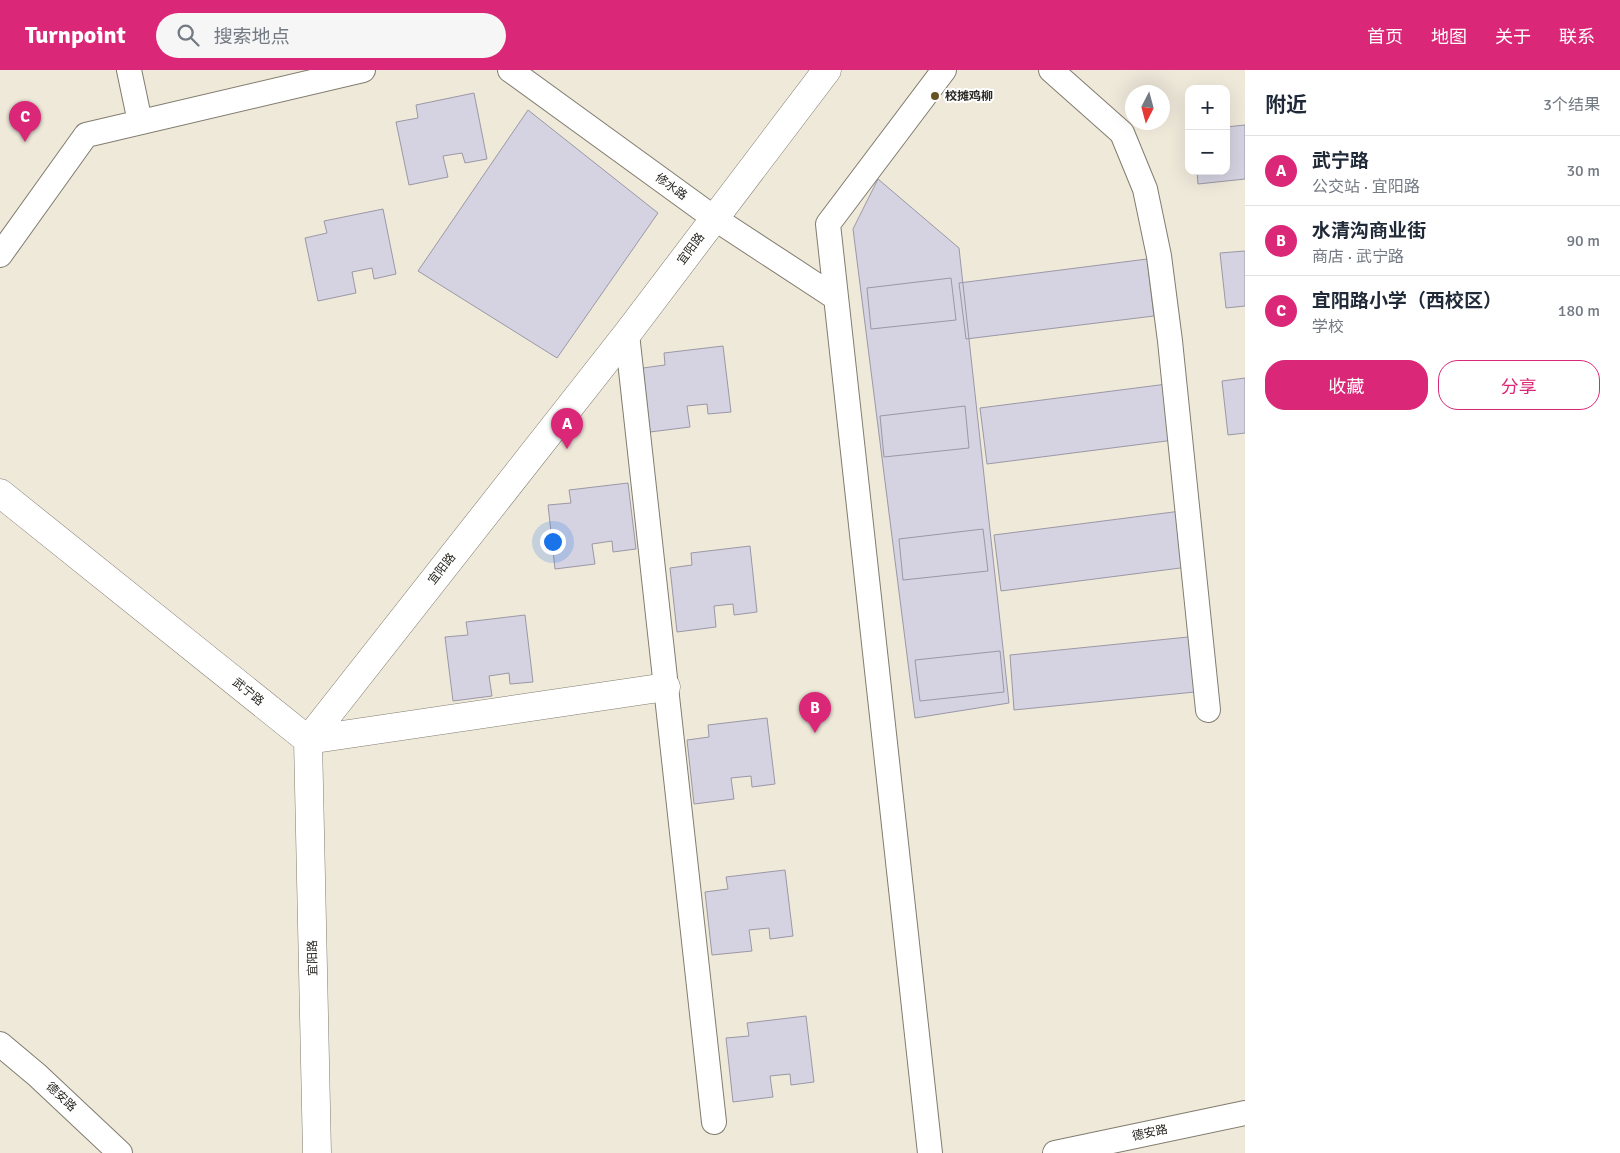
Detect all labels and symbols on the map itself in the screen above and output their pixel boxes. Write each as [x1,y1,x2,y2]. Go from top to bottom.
north arrow [1125,85,1170,130]
place label: 校摊鸡柳 [945,89,993,104]
marker: 校摊鸡柳 [929,90,941,102]
pin: C [9,101,41,142]
street label: 修水路 [652,170,690,204]
street label: 宜阳路 [674,230,708,268]
pin: A [551,408,583,449]
your location [540,529,566,555]
street label: 宜阳路 [425,550,459,588]
street label: 武宁路 [229,675,267,709]
pin: B [799,692,831,733]
street label: 宜阳路 [305,940,321,976]
street label: 德安路 [43,1079,79,1115]
street label: 德安路 [1131,1122,1169,1144]

